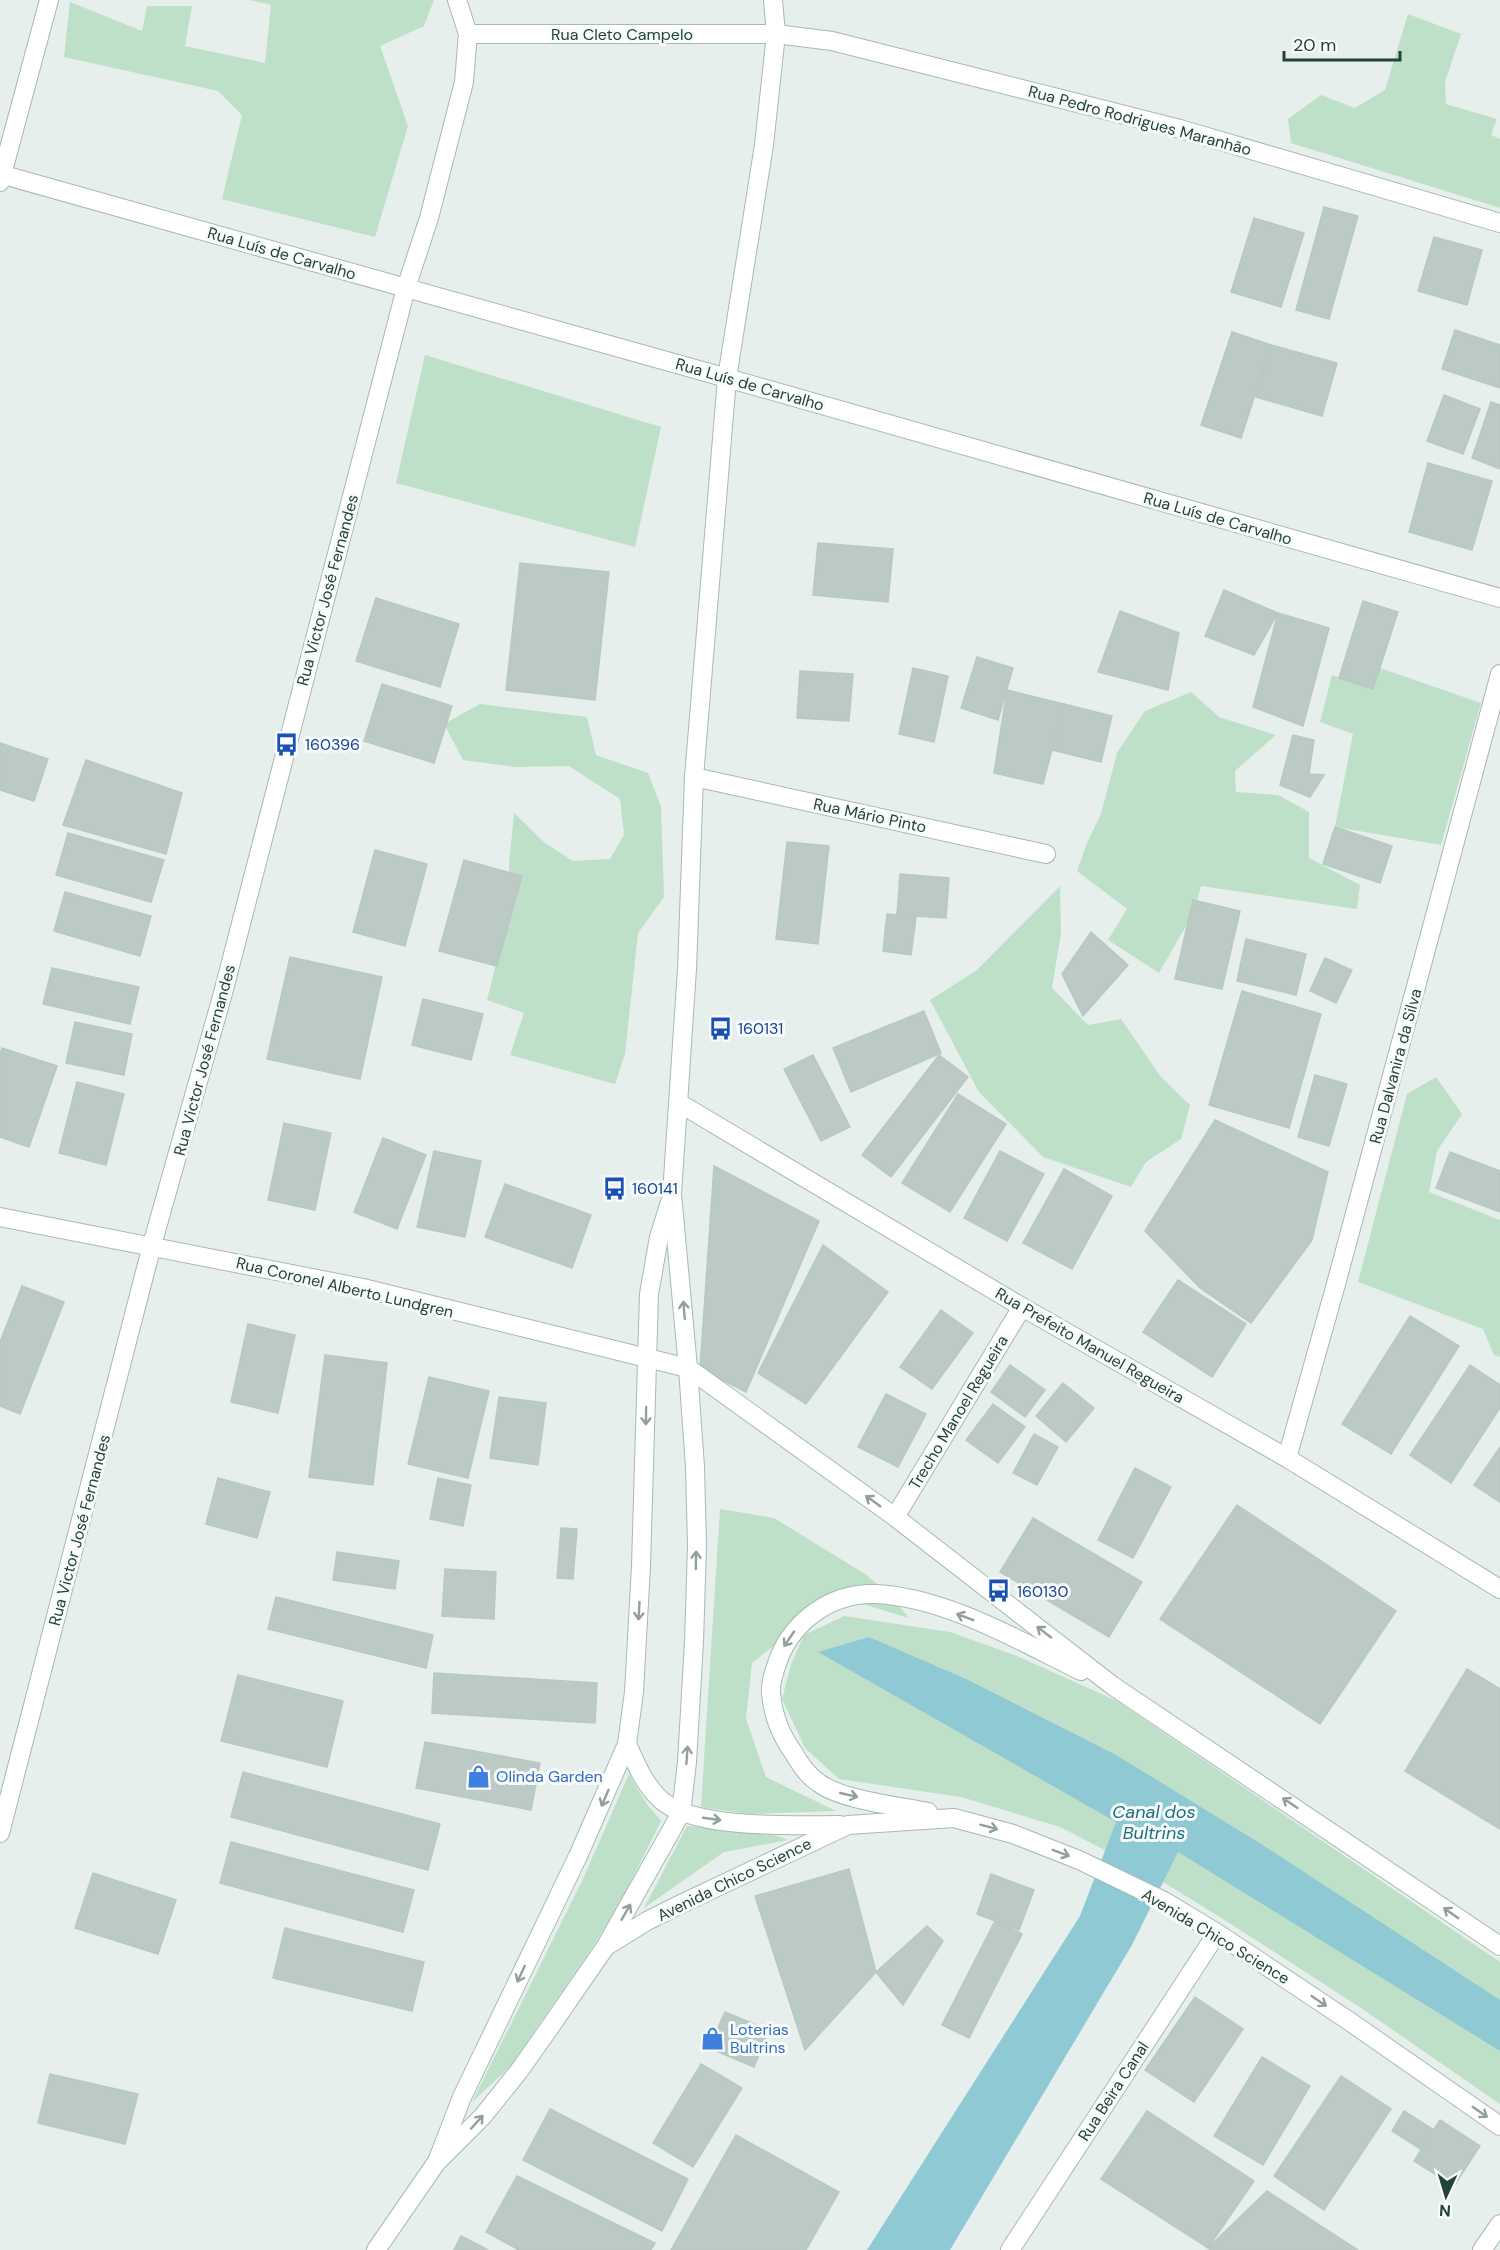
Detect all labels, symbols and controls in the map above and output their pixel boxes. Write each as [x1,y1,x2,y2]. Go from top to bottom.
street label: Rua Cleto Campelo [551,24,693,45]
scale bar [1284,24,1400,62]
text: 20 m [1293,33,1336,57]
street label: Rua Pedro Rodrigues Maranhão [1026,81,1254,160]
street label: Rua Luís de Carvalho [205,222,359,285]
street label: Rua Luís de Carvalho [673,353,827,416]
street label: Rua Luís de Carvalho [1141,487,1295,550]
street label: Rua Victor José Fernandes [292,492,363,688]
bus stop icon: 160396 [274,731,300,757]
place label: 160396 [305,734,360,755]
street label: Rua Mário Pinto [811,793,928,838]
street label: Rua Victor José Fernandes [169,962,240,1158]
street label: Rua Dalvanira da Silva [1365,986,1426,1146]
bus stop icon: 160131 [707,1015,733,1041]
place label: 160131 [738,1018,783,1039]
bus stop icon: 160141 [601,1175,627,1201]
place label: 160141 [632,1178,678,1199]
street label: Rua Coronel Alberto Lundgren [234,1252,456,1323]
street label: Rua Prefeito Manuel Regueira [992,1283,1188,1408]
one-way arrow [678,1301,689,1321]
street label: Trecho Manoel Regueira [904,1331,1013,1493]
one-way arrow [641,1406,652,1426]
street label: Rua Victor José Fernandes [44,1432,115,1628]
one-way arrow [865,1495,881,1507]
one-way arrow [691,1551,702,1571]
bus stop icon: 160130 [986,1578,1012,1604]
place label: 160130 [1017,1581,1068,1602]
one-way arrow [633,1601,644,1621]
one-way arrow [956,1610,974,1621]
one-way arrow [1036,1626,1052,1639]
one-way arrow [783,1631,795,1647]
one-way arrow [682,1745,693,1765]
shop icon: Olinda Garden [465,1763,491,1789]
place label: Olinda Garden [496,1766,603,1787]
one-way arrow [599,1788,610,1807]
one-way arrow [839,1790,858,1802]
one-way arrow [1282,1797,1299,1809]
water label: Canal dos Bultrins [1112,1800,1196,1845]
one-way arrow [702,1813,722,1824]
one-way arrow [979,1822,998,1834]
street label: Avenida Chico Science [654,1833,815,1926]
one-way arrow [1052,1849,1070,1860]
street label: Avenida Chico Science [1138,1884,1294,1989]
one-way arrow [621,1904,633,1921]
one-way arrow [1444,1907,1460,1919]
one-way arrow [514,1965,526,1983]
one-way arrow [1310,1995,1327,2007]
place label: Loterias Bultrins [730,2019,789,2058]
shop icon: Loterias Bultrins [699,2025,725,2051]
street label: Rua Beira Canal [1073,2037,1153,2145]
one-way arrow [1471,2106,1487,2118]
one-way arrow [470,2115,484,2130]
north arrow [1416,2166,1476,2226]
text: N [1438,2200,1452,2221]

